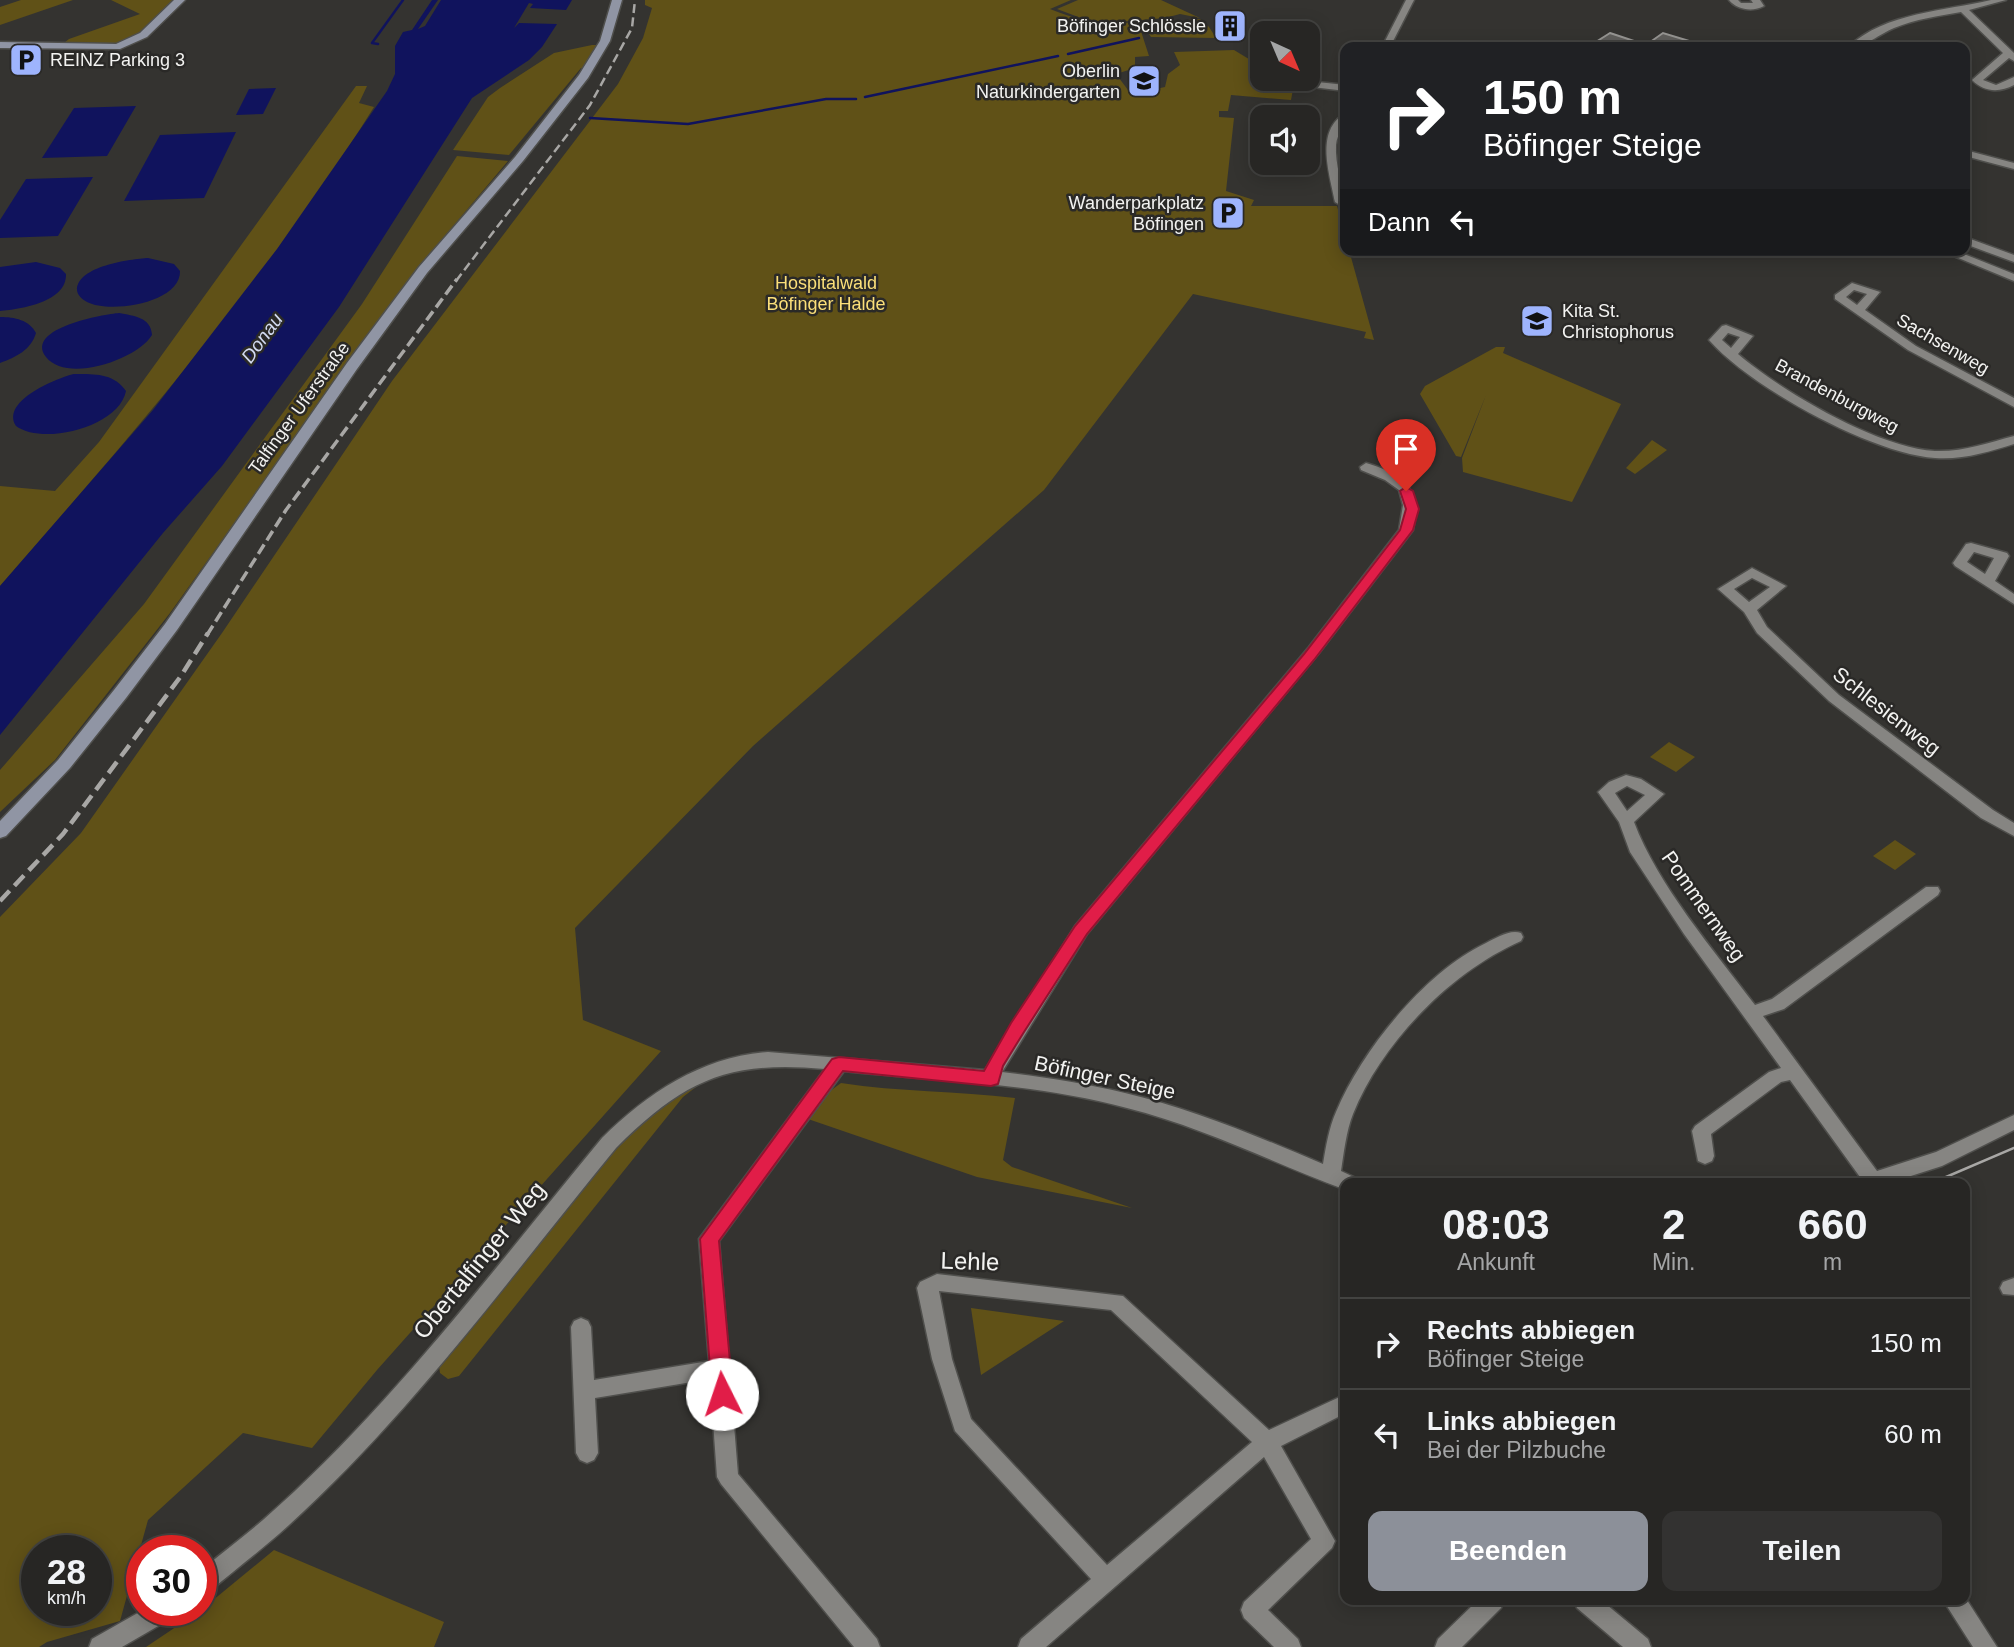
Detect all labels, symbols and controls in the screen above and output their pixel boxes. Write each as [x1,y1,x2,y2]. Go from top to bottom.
building icon: Böfinger Schlössle [1211,7,1249,45]
place label: Böfinger Schlössle [1057,16,1206,36]
north arrow [1250,21,1320,91]
map controls [1250,21,1320,175]
parking icon: REINZ Parking 3 [7,41,45,79]
place label: REINZ Parking 3 [50,50,185,70]
place label: Oberlin Naturkindergarten [976,61,1120,102]
school or university icon: Oberlin Naturkindergarten [1125,62,1163,100]
icon: right [1368,70,1459,161]
text: 150 m [1483,70,1622,124]
button: sound [1250,105,1320,175]
text: Böfinger Steige [1483,127,1702,163]
place label: Wanderparkplatz Böfingen [1069,193,1204,234]
parking icon: Wanderparkplatz Böfingen [1209,194,1247,232]
icon: left [1444,203,1482,241]
text: Dann [1368,207,1430,237]
park label: Hospitalwald Böfinger Halde [766,273,886,314]
place label: Kita St. Christophorus [1562,301,1674,342]
school or university icon: Kita St. Christophorus [1518,302,1556,340]
water label: Donau [237,309,287,367]
street label: Sachsenweg [1893,310,1993,378]
street label: Talfinger Uferstraße [244,338,354,478]
street label: Brandenburgweg [1772,355,1902,437]
pin [1376,419,1436,491]
icon: arrive [1387,430,1425,468]
street label: Schlesienweg [1829,662,1945,760]
street label: Pommernweg [1657,846,1751,966]
street label: Böfinger Steige [1032,1051,1178,1103]
street label: Obertalfinger Weg [407,1176,551,1344]
text: 08:03 [1442,1201,1550,1248]
text: 2 [1662,1201,1685,1248]
text: 660 [1798,1201,1868,1248]
street label: Lehle [940,1246,1000,1276]
text: Ankunft [1457,1249,1535,1275]
text: Min. [1652,1249,1695,1275]
text: m [1823,1249,1842,1275]
text: Rechts abbiegen [1427,1315,1635,1345]
icon: right [1368,1325,1406,1363]
text: 150 m [1870,1328,1942,1358]
text: Böfinger Steige [1427,1346,1584,1372]
position arrow [685,1357,759,1431]
text: Links abbiegen [1427,1406,1616,1436]
icon: left [1368,1416,1406,1454]
text: 60 m [1884,1419,1942,1449]
text: Bei der Pilzbuche [1427,1437,1606,1463]
button: Beenden [1368,1511,1648,1591]
button: Teilen [1662,1511,1942,1591]
speed limit sign: 30 [126,1535,217,1626]
text: 28 [47,1552,86,1591]
text: km/h [47,1588,86,1608]

